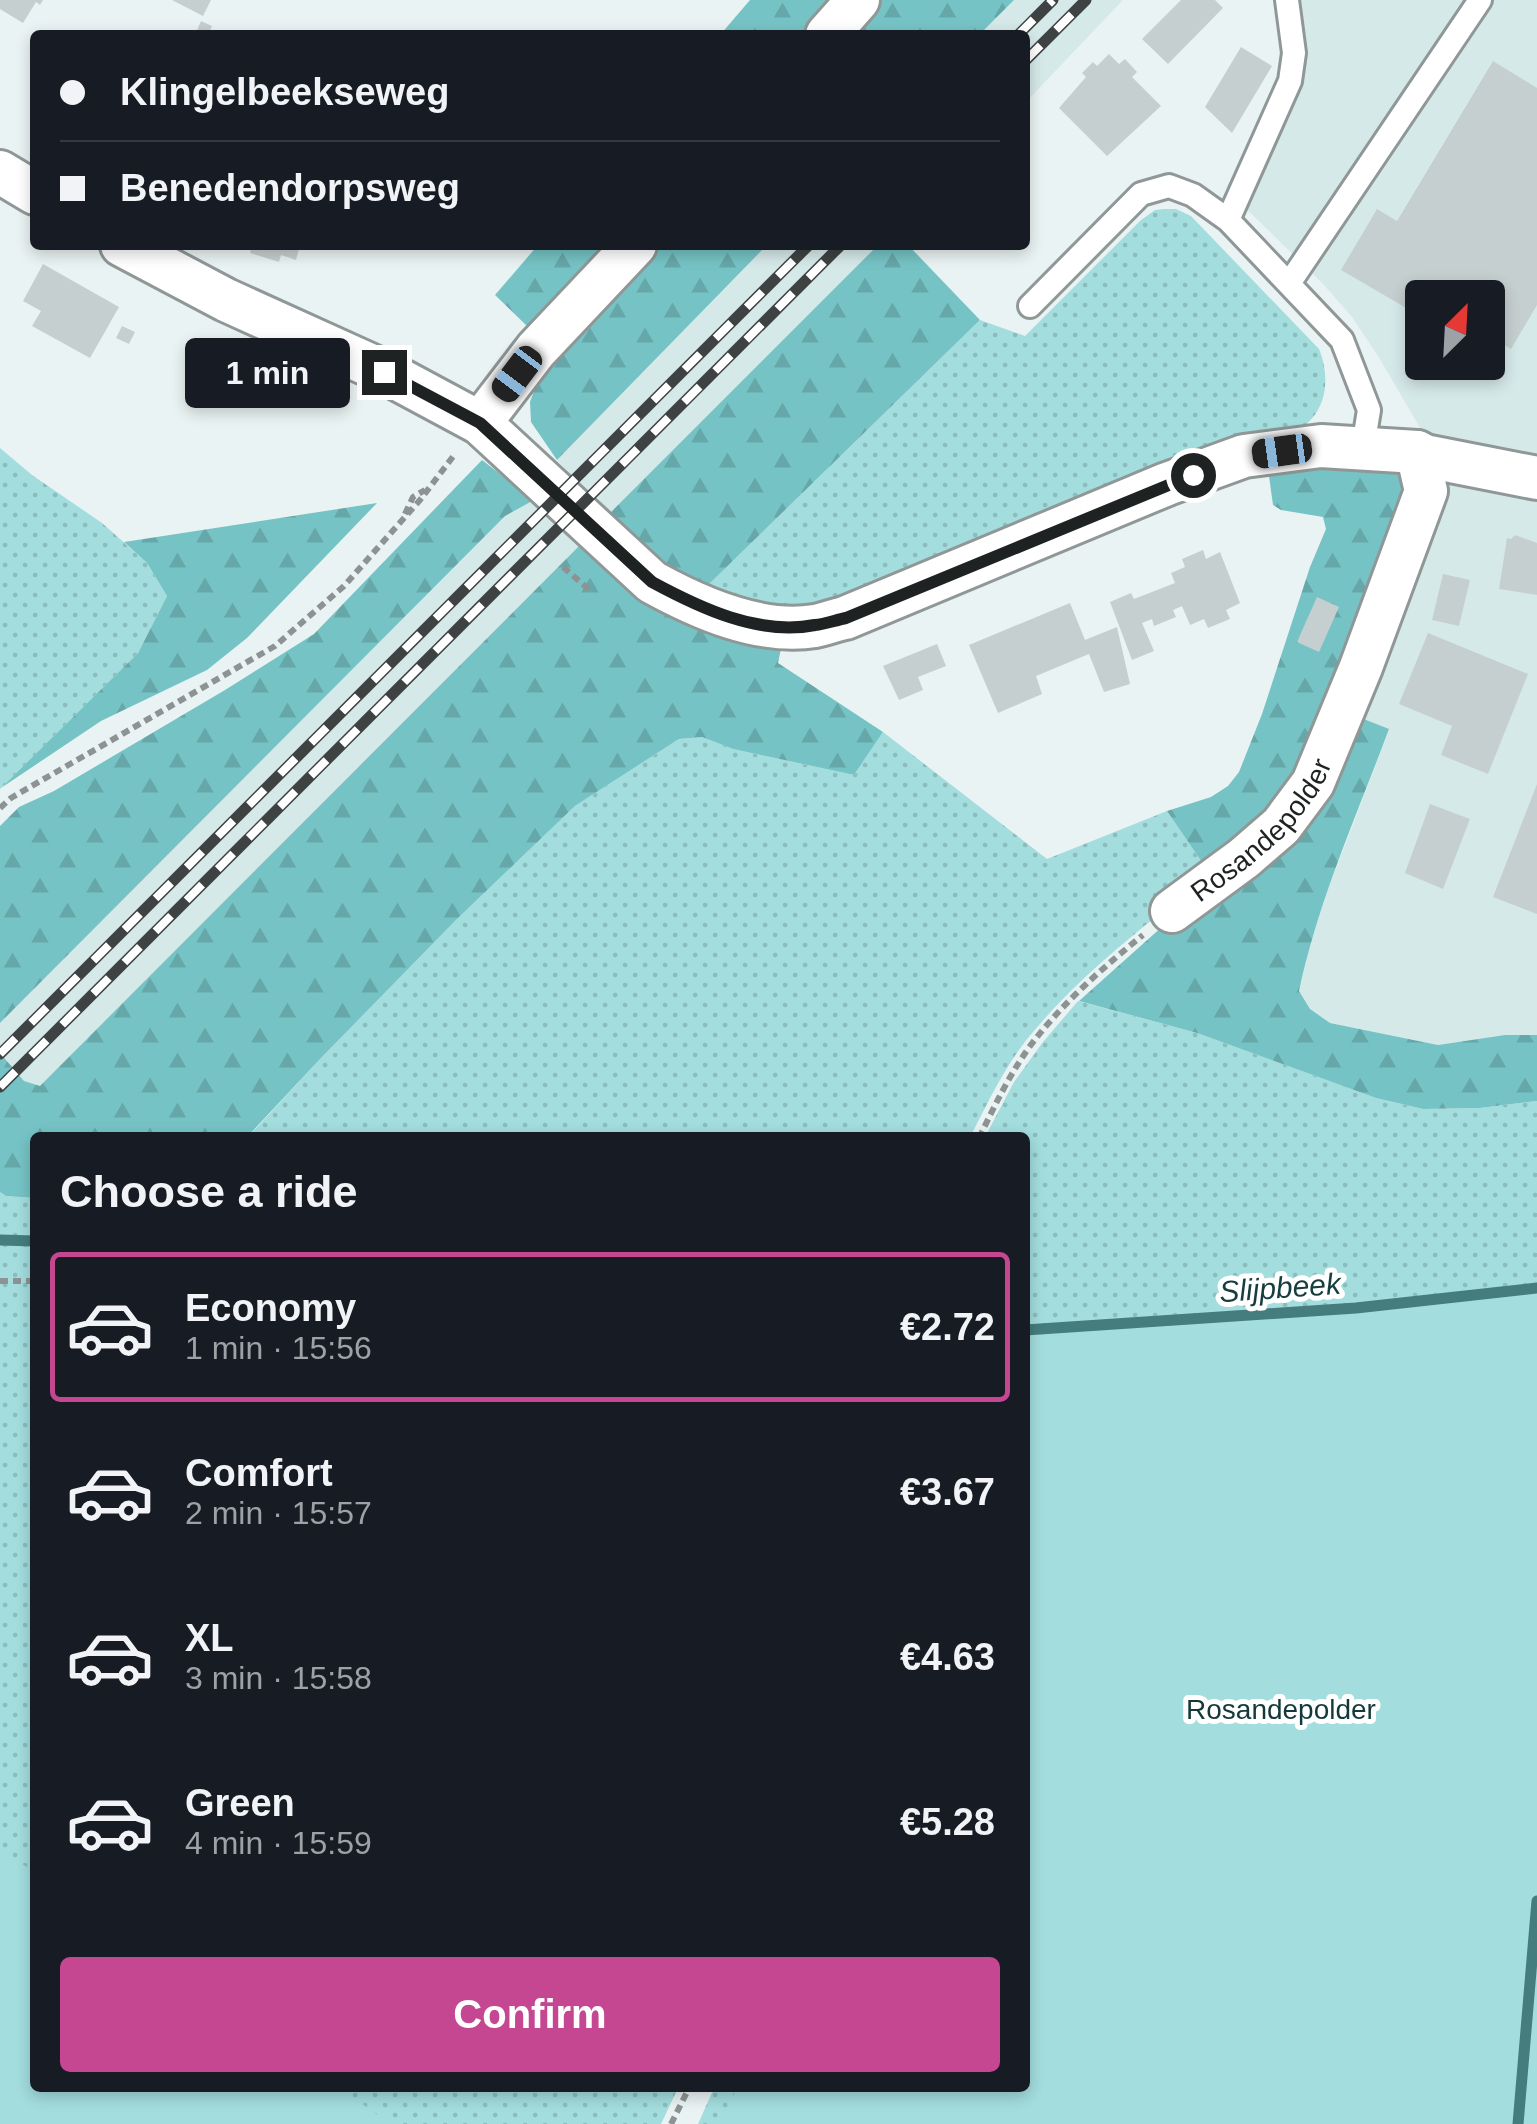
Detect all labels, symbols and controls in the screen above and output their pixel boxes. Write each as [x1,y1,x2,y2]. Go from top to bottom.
text: Klingelbeekseweg [120,71,449,113]
text: Benedendorpsweg [120,167,460,209]
north arrow [1405,280,1505,380]
map controls [1405,280,1505,380]
callout: 1 min [184,337,349,407]
car [487,341,547,407]
route end [362,350,407,395]
text: 1 min [226,355,309,391]
car [1250,432,1314,470]
route start [1171,453,1216,498]
street label: Rosandepolder [1185,754,1337,908]
text: Choose a ride [60,1166,358,1217]
water label: Slijpbeek [1218,1267,1344,1308]
icon: car [65,1282,155,1372]
text: Economy [185,1287,356,1329]
text: €2.72 [900,1306,995,1348]
text: 1 min · 15:56 [185,1330,372,1366]
icon: car [65,1447,155,1537]
text: Comfort [185,1452,333,1494]
text: €3.67 [900,1471,995,1513]
text: 2 min · 15:57 [185,1495,372,1531]
icon: car [65,1612,155,1702]
text: XL [185,1617,234,1659]
text: €4.63 [900,1636,995,1678]
text: 3 min · 15:58 [185,1660,372,1696]
park label: Rosandepolder [1186,1694,1376,1725]
icon: car [65,1777,155,1867]
text: Green [185,1782,295,1824]
text: €5.28 [900,1801,995,1843]
text: 4 min · 15:59 [185,1825,372,1861]
button: Confirm [60,1957,1000,2072]

